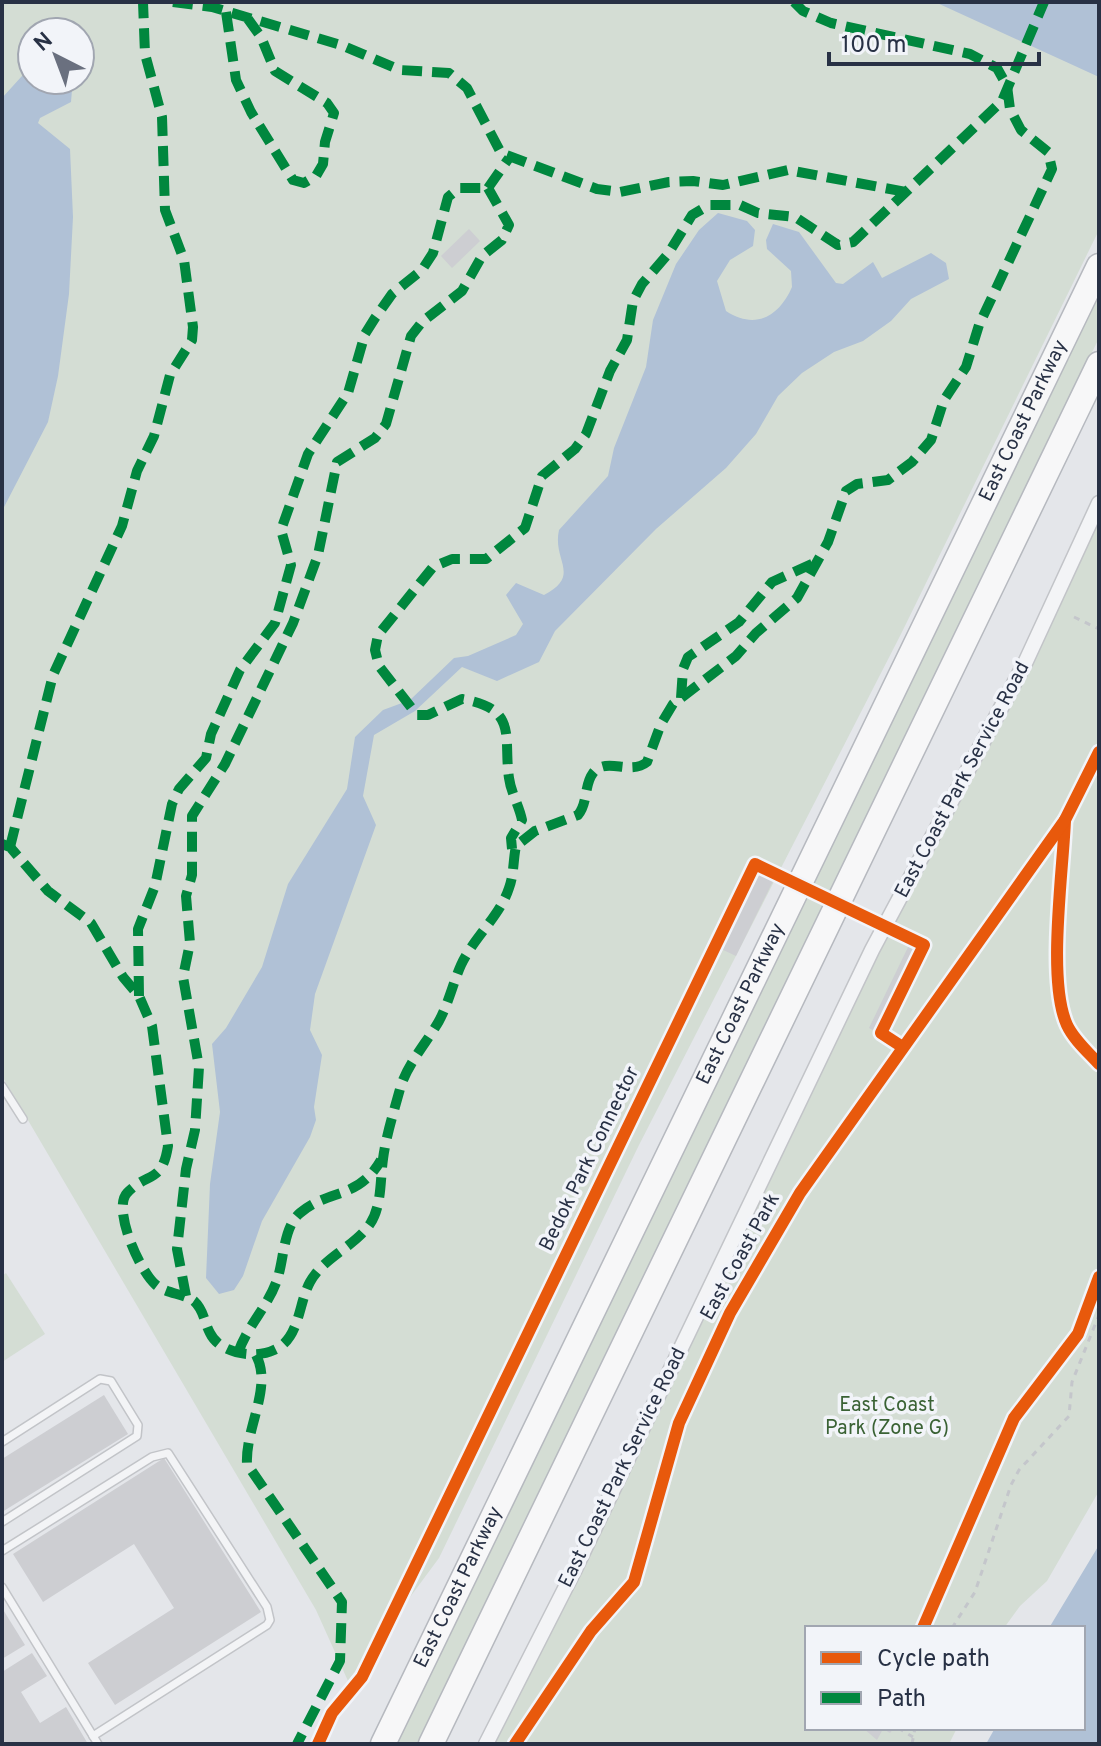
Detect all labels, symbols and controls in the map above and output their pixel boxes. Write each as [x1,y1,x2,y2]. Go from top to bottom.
north arrow [16,16,96,96]
scale bar [829,16,1039,66]
text: N [29,28,59,58]
text: 100 m [841,31,907,61]
street label: East Coast Parkway [974,336,1074,506]
street label: East Coast Park Service Road [890,657,1036,903]
street label: East Coast Parkway [691,919,792,1089]
street label: Bedok Park Connector [534,1062,646,1256]
street label: East Coast Park [695,1189,787,1325]
street label: East Coast Park Service Road [553,1344,693,1592]
park label: East Coast Park (Zone G) [825,1393,949,1442]
street label: East Coast Parkway [409,1502,509,1673]
legend [805,1626,1085,1730]
text: Cycle path [877,1645,990,1675]
text: Path [877,1685,926,1715]

